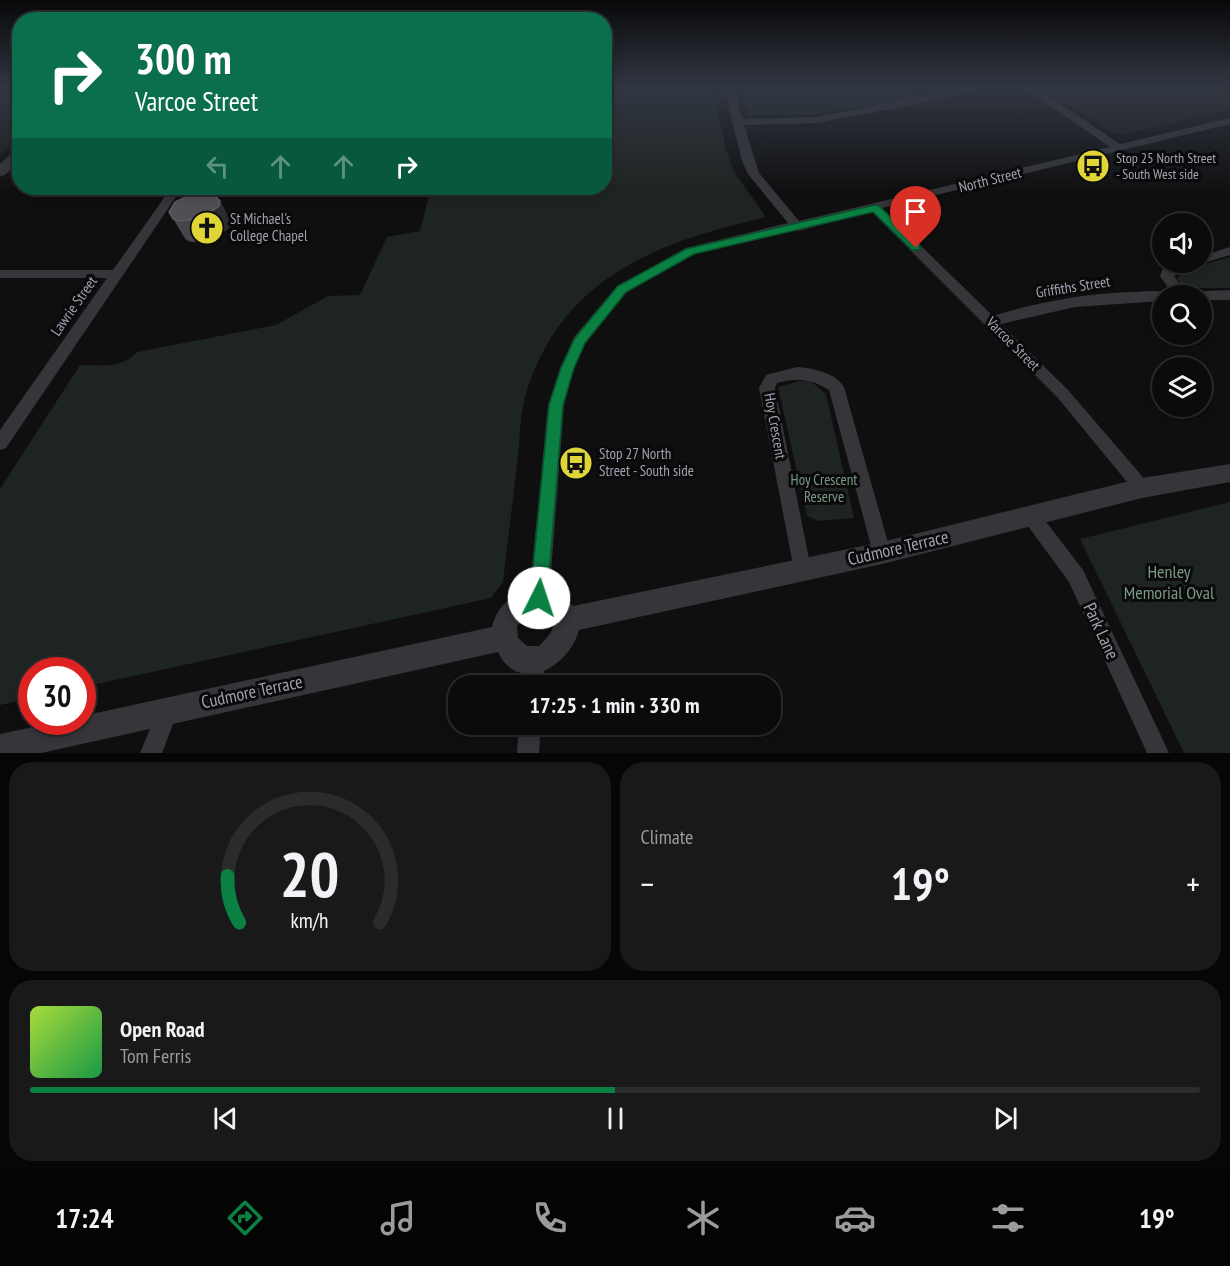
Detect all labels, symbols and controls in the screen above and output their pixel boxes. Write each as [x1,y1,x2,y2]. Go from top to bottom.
text: 300 m [135,31,232,86]
icon: right [36,36,114,114]
text: Varcoe Street [135,84,258,118]
bus stop icon: Stop 25 North Street - South West side [1075,148,1111,184]
place label: Stop 25 North Street - South West side [1116,149,1216,183]
icon: left [201,150,234,183]
icon: ahead [264,150,297,183]
icon: ahead [327,150,360,183]
icon: right [390,150,423,183]
street label: North Street [957,163,1023,196]
pin [890,186,941,248]
icon: arrive [899,195,932,228]
place label: St Michael's College Chapel [230,209,308,245]
church icon: St Michael's College Chapel [189,210,225,246]
map controls [1152,213,1212,417]
button: sound [1152,213,1212,273]
street label: Griffiths Street [1034,271,1112,302]
street label: Lawrie Street [46,272,101,339]
button: search [1152,285,1212,345]
street label: Varcoe Street [982,312,1044,375]
button: layers [1152,357,1212,417]
street label: Hoy Crescent [760,391,791,460]
place label: Stop 27 North Street - South side [599,444,694,480]
bus stop icon: Stop 27 North Street - South side [558,445,594,481]
park label: Hoy Crescent Reserve [791,470,857,506]
street label: Cudmore Terrace [845,525,951,570]
park label: Henley Memorial Oval [1124,560,1215,604]
position arrow [507,566,571,630]
street label: Park Lane [1078,599,1125,663]
speed limit sign: 30 [18,657,96,735]
street label: Cudmore Terrace [199,670,305,713]
text: 17:25 · 1 min · 330 m [529,691,700,719]
text: Climate [641,824,693,850]
text: 20 [280,833,340,914]
text: 19° [891,854,950,912]
text: − [641,862,654,905]
text: + [1186,862,1200,905]
text: km/h [291,907,329,935]
text: Open Road [120,1015,205,1043]
text: Tom Ferris [120,1043,191,1069]
icon: previous [209,1102,242,1135]
icon: pause [599,1102,632,1135]
icon: next [989,1102,1022,1135]
icon: directions [224,1197,266,1239]
icon: music [377,1197,419,1239]
icon: phone [529,1197,571,1239]
icon: climate [682,1197,724,1239]
icon: car [834,1197,876,1239]
icon: filters [987,1197,1029,1239]
text: 17:24 [55,1201,114,1235]
text: 19° [1139,1201,1175,1235]

